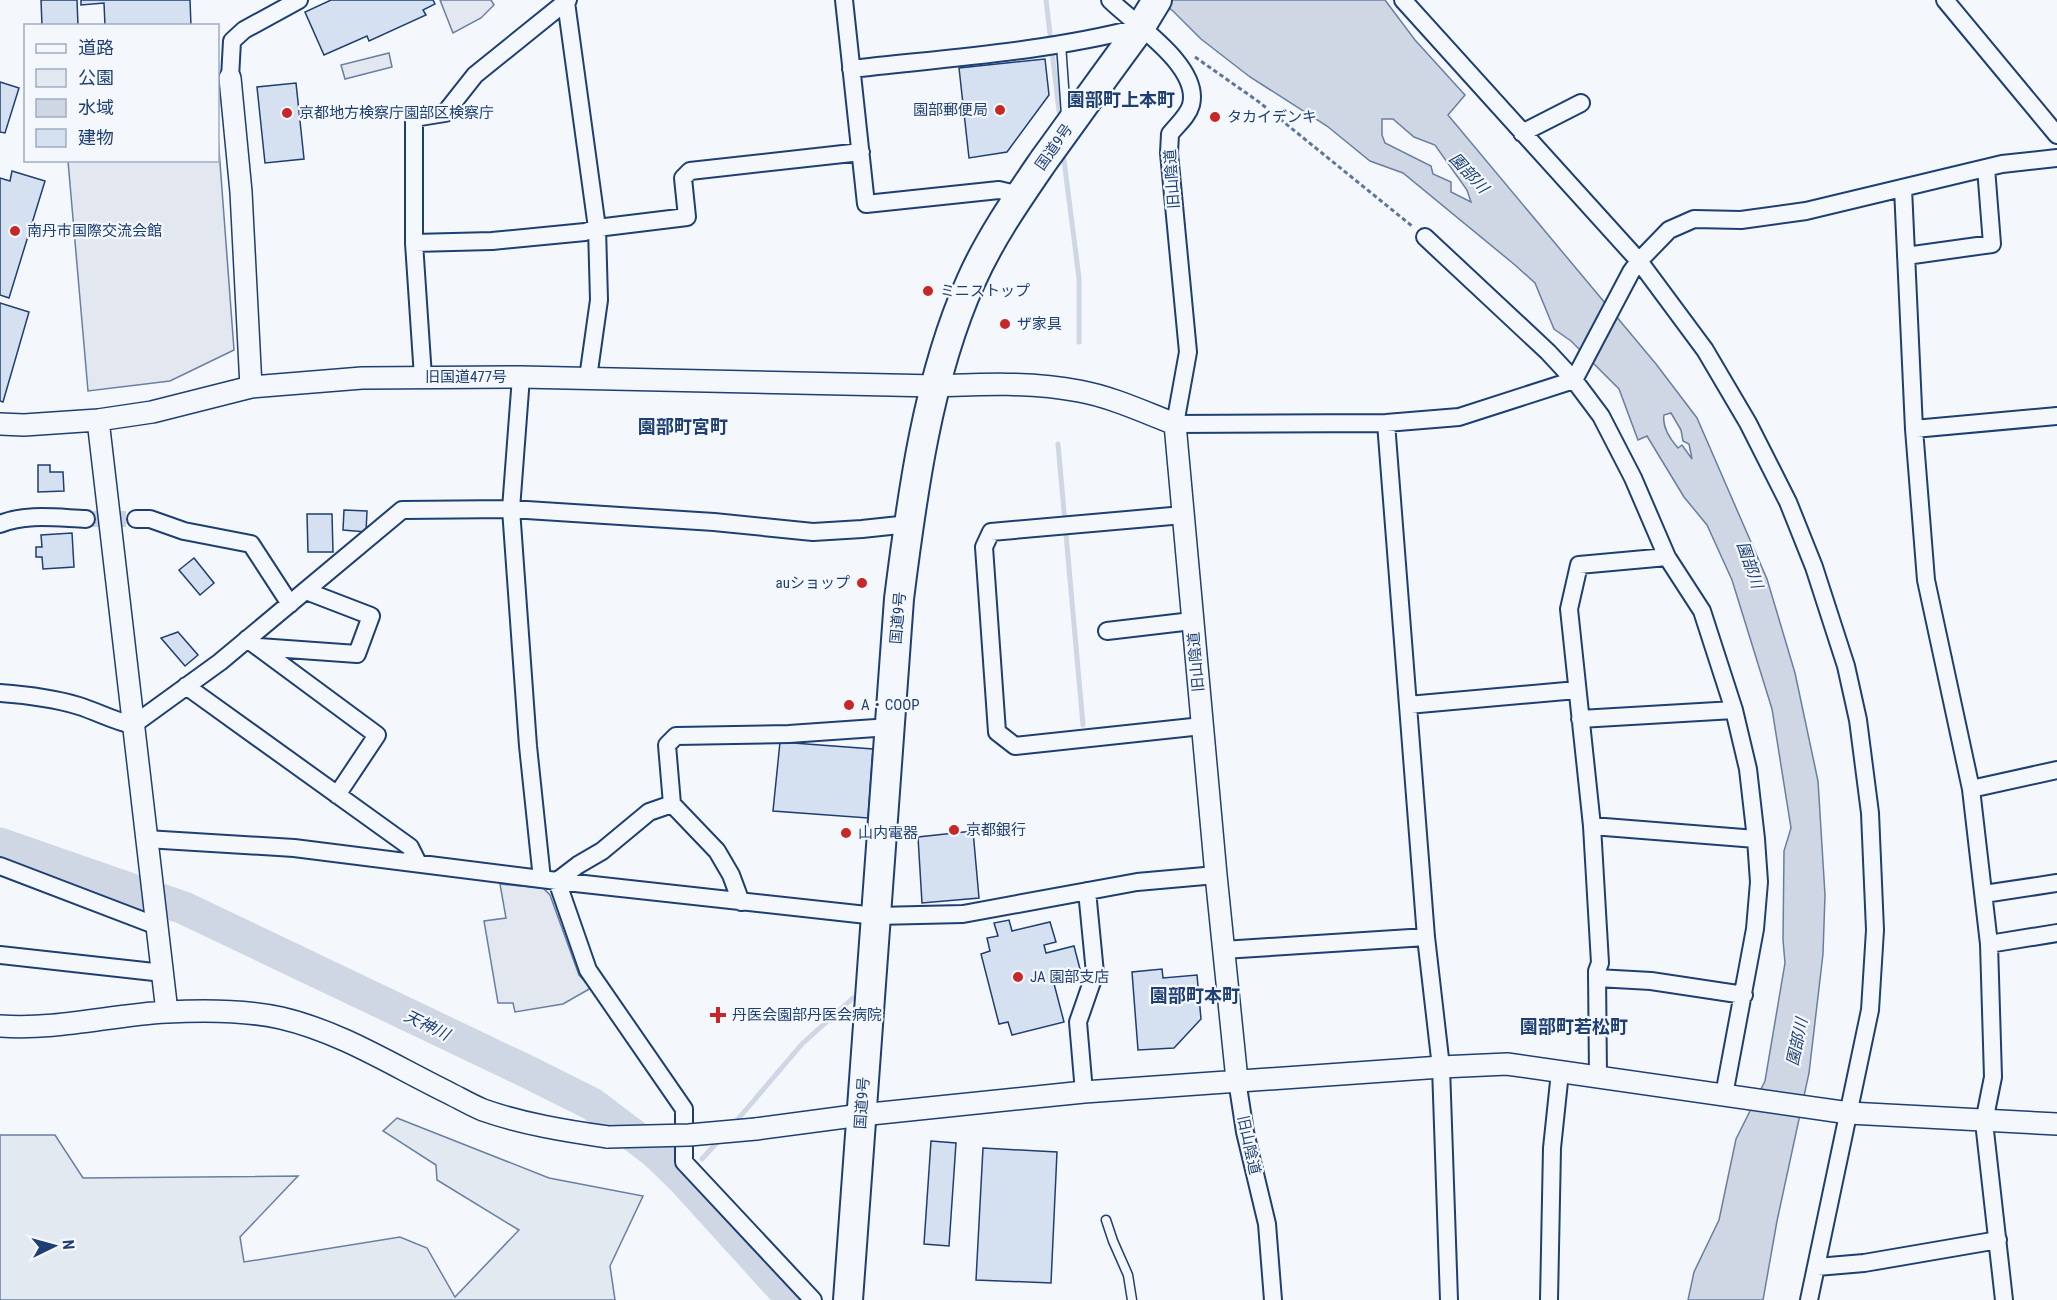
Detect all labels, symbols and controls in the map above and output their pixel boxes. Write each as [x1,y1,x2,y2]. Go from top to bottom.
legend [24,24,219,162]
text: 道路 [78,37,114,58]
text: 公園 [78,67,114,88]
district label: 園部町上本町 [1067,89,1175,110]
text: 水域 [78,97,114,118]
place label: 園部郵便局 [913,101,988,119]
marker: 園部郵便局 [993,103,1007,117]
place label: 京都地方検察庁園部区検察庁 [299,104,494,122]
marker: 京都地方検察庁園部区検察庁 [280,106,294,120]
place label: タカイデンキ [1227,108,1317,126]
marker: タカイデンキ [1208,110,1222,124]
street label: 国道9号 [1032,120,1076,174]
text: 建物 [78,127,114,148]
street label: 旧山陰道 [1161,148,1183,210]
water label: 園部川 [1446,149,1494,198]
place label: 南丹市国際交流会館 [27,222,162,240]
marker: 南丹市国際交流会館 [8,224,22,238]
place label: ミニストップ [940,282,1030,300]
marker: ミニストップ [921,284,935,298]
place label: ザ家具 [1017,315,1062,333]
marker: ザ家具 [998,317,1012,331]
street label: 旧国道477号 [425,368,507,386]
district label: 園部町宮町 [638,416,728,437]
water label: 園部川 [1733,539,1767,593]
place label: auショップ [776,574,850,592]
marker: auショップ [855,576,869,590]
street label: 国道9号 [887,591,909,645]
street label: 旧山陰道 [1184,631,1208,693]
place label: A・COOP [861,696,920,714]
marker: A・COOP [842,698,856,712]
place label: 京都銀行 [966,821,1026,839]
marker: 京都銀行 [947,823,961,837]
place label: 山内電器 [858,824,918,842]
marker: 山内電器 [839,826,853,840]
place label: JA 園部支店 [1030,968,1109,986]
marker: JA 園部支店 [1011,970,1025,984]
district label: 園部町本町 [1150,985,1240,1006]
water label: 天神川 [401,1006,455,1045]
marker: 丹医会園部丹医会病院 [709,1006,727,1024]
place label: 丹医会園部丹医会病院 [732,1006,882,1024]
water label: 園部川 [1783,1015,1812,1067]
district label: 園部町若松町 [1520,1016,1628,1037]
street label: 国道9号 [851,1076,873,1130]
street label: 旧山陰道 [1234,1114,1264,1176]
north arrow [24,1216,84,1276]
text: N [59,1239,78,1250]

